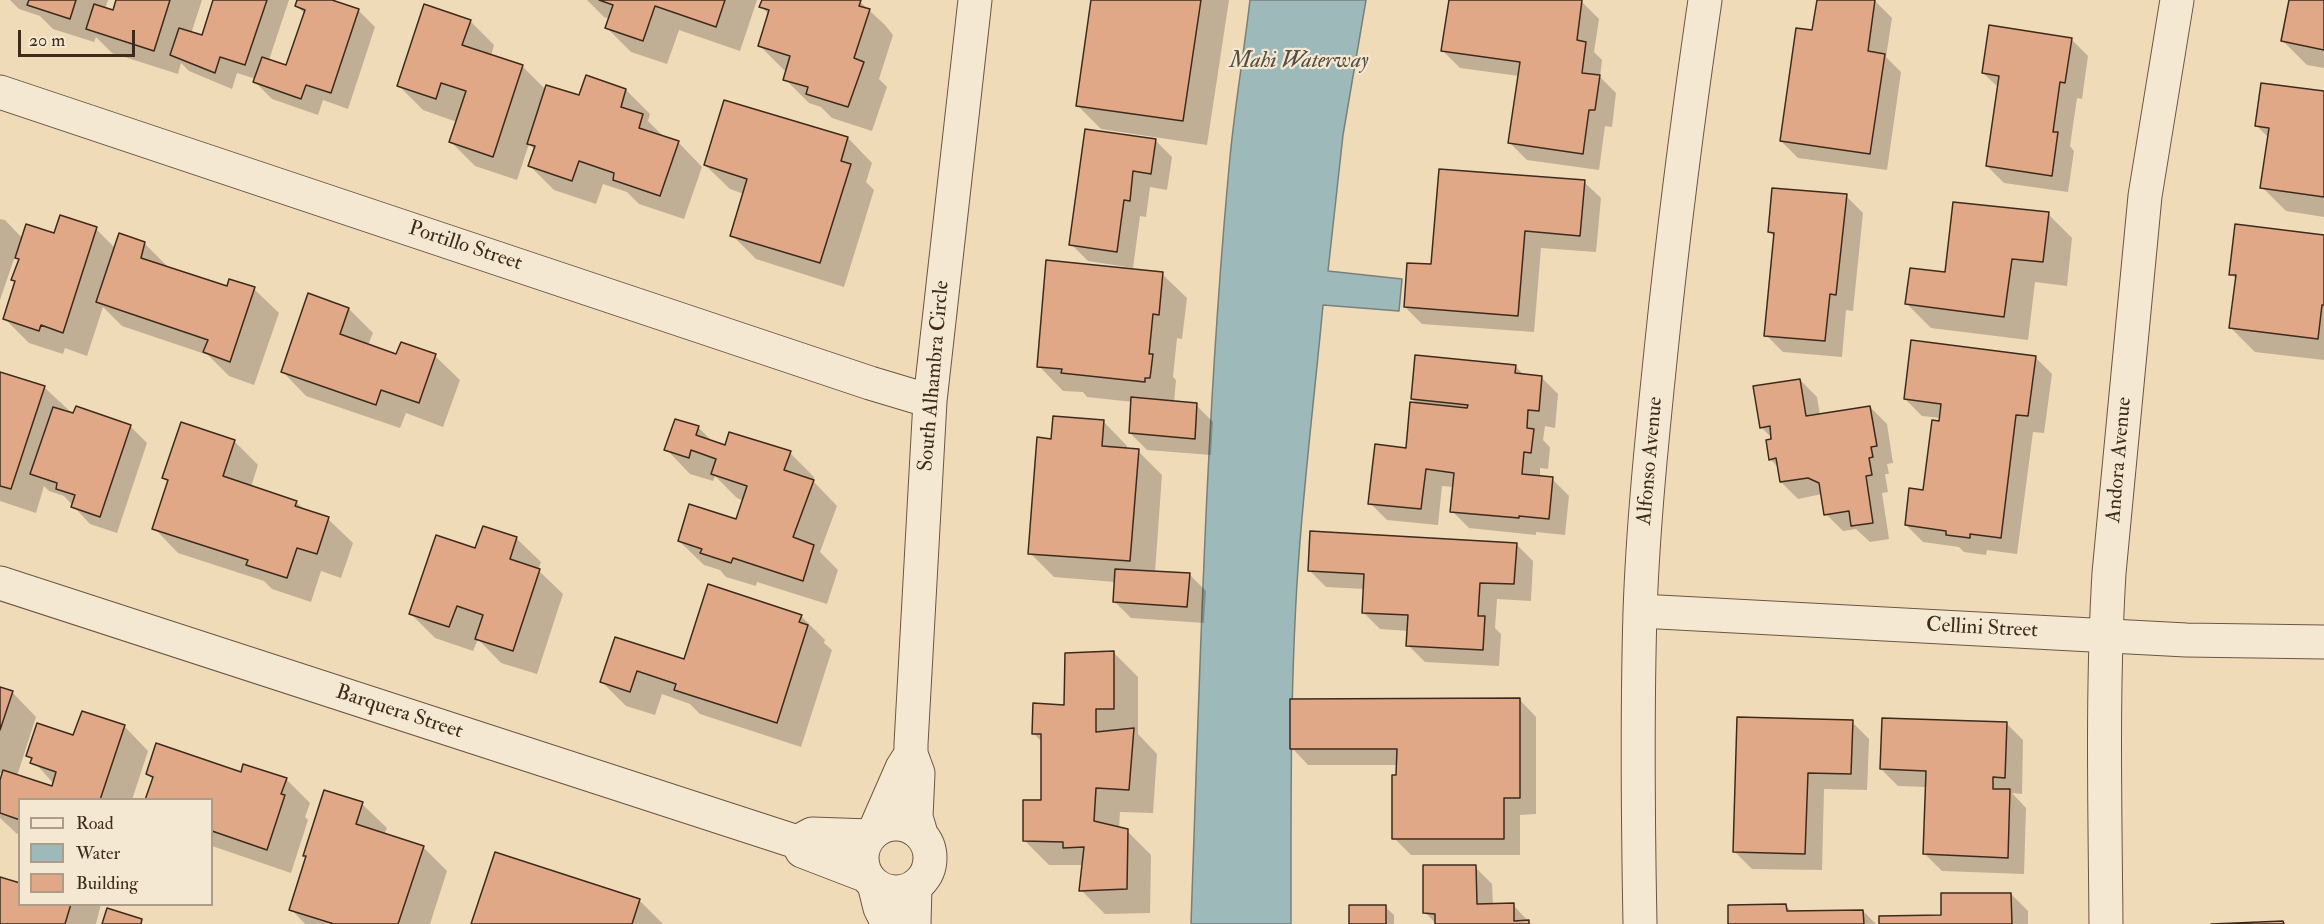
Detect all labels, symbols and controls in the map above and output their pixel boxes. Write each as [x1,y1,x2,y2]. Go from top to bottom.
scale bar [21,18,138,56]
text: 20 m [29,29,65,52]
water label: Mahi Waterway [1229,49,1369,75]
street label: Portillo Street [405,217,525,277]
street label: South Alhambra Circle [914,279,956,473]
street label: Alfonso Avenue [1633,396,1669,526]
street label: Andora Avenue [2102,396,2138,524]
street label: Cellini Street [1925,613,2039,645]
street label: Barquera Street [332,681,466,745]
legend [18,798,213,906]
text: Road [76,812,114,835]
text: Water [76,842,120,865]
text: Building [76,872,138,895]

